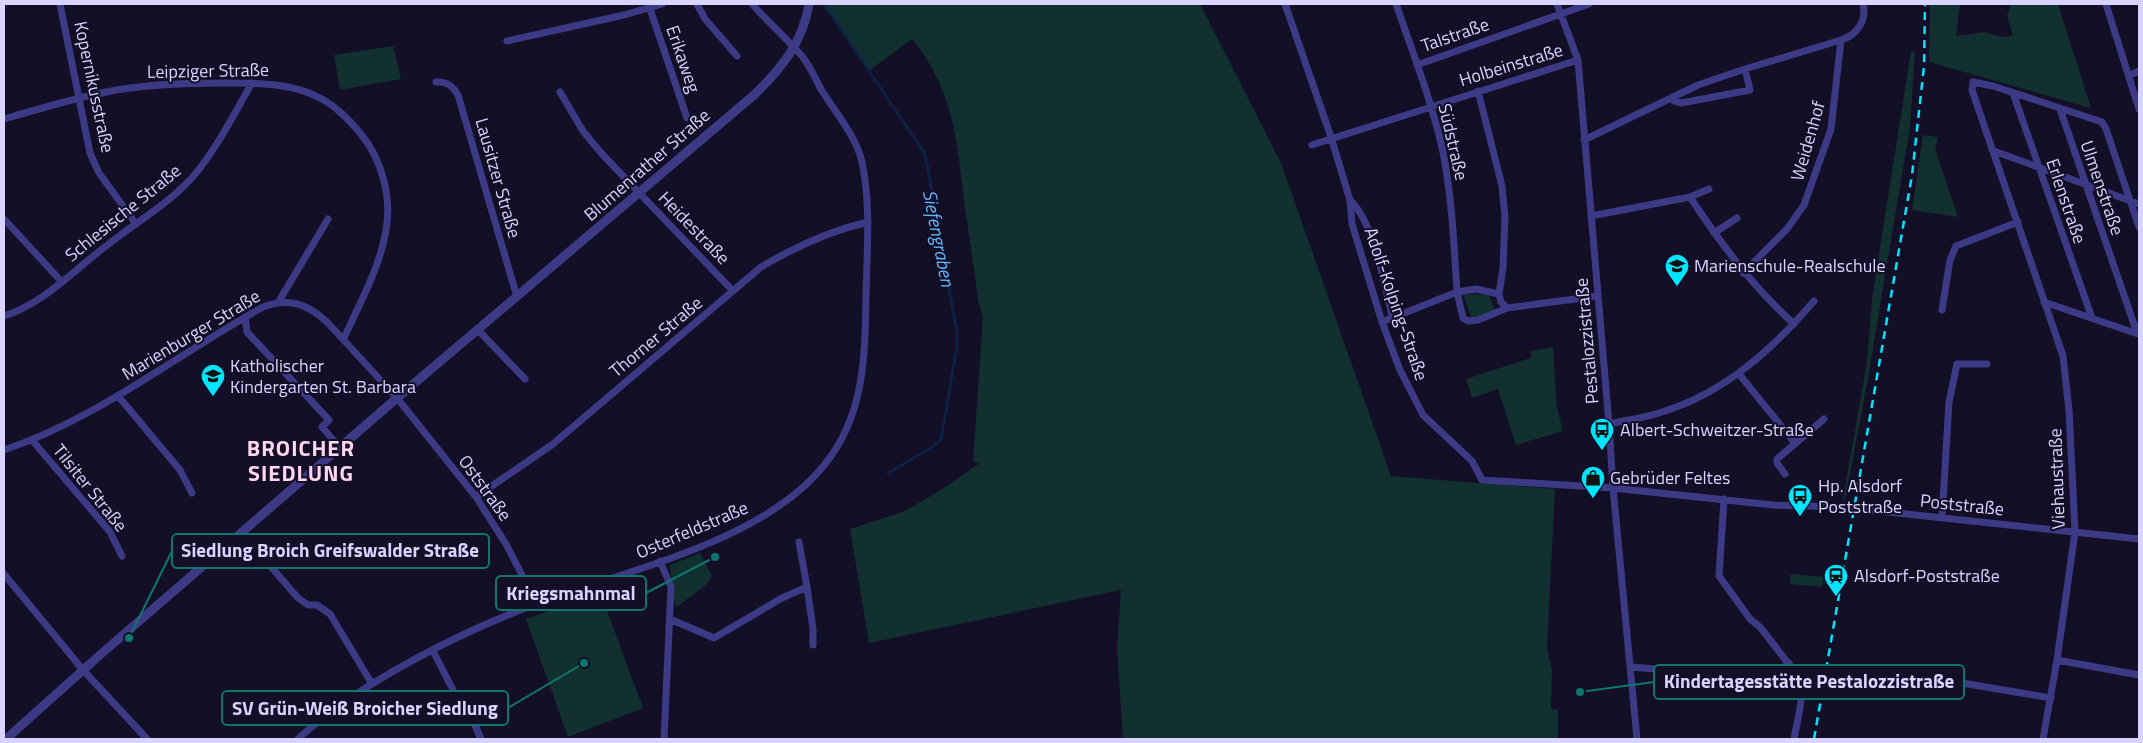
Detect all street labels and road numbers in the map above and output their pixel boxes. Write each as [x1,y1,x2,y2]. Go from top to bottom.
street label: Talstraße [1417,10,1493,59]
street label: Kopernikusstraße [67,19,122,155]
street label: Erikaweg [659,21,708,96]
street label: Holbeinstraße [1456,36,1566,93]
street label: Leipziger Straße [147,56,269,85]
street label: Weidenhof [1783,98,1832,184]
street label: Südstraße [1432,101,1475,183]
street label: Blumenrather Straße [578,102,716,227]
street label: Lausitzer Straße [468,115,529,241]
street label: Ulmenstraße [2074,137,2131,239]
street label: Erlenstraße [2039,155,2094,247]
street label: Schlesische Straße [59,157,186,268]
street label: Heidestraße [652,185,736,271]
street label: Adolf-Kolping-Straße [1358,223,1435,384]
street label: Pestalozzistraße [1568,277,1605,405]
street label: Marienburger Straße [116,282,265,387]
street label: Thorner Straße [603,290,708,384]
street label: Viehaustraße [2041,428,2072,530]
street label: Tilsiter Straße [47,438,134,537]
street label: Oststraße [452,449,519,526]
street label: Poststraße [1919,487,2005,522]
street label: Osterfeldstraße [631,494,752,565]

